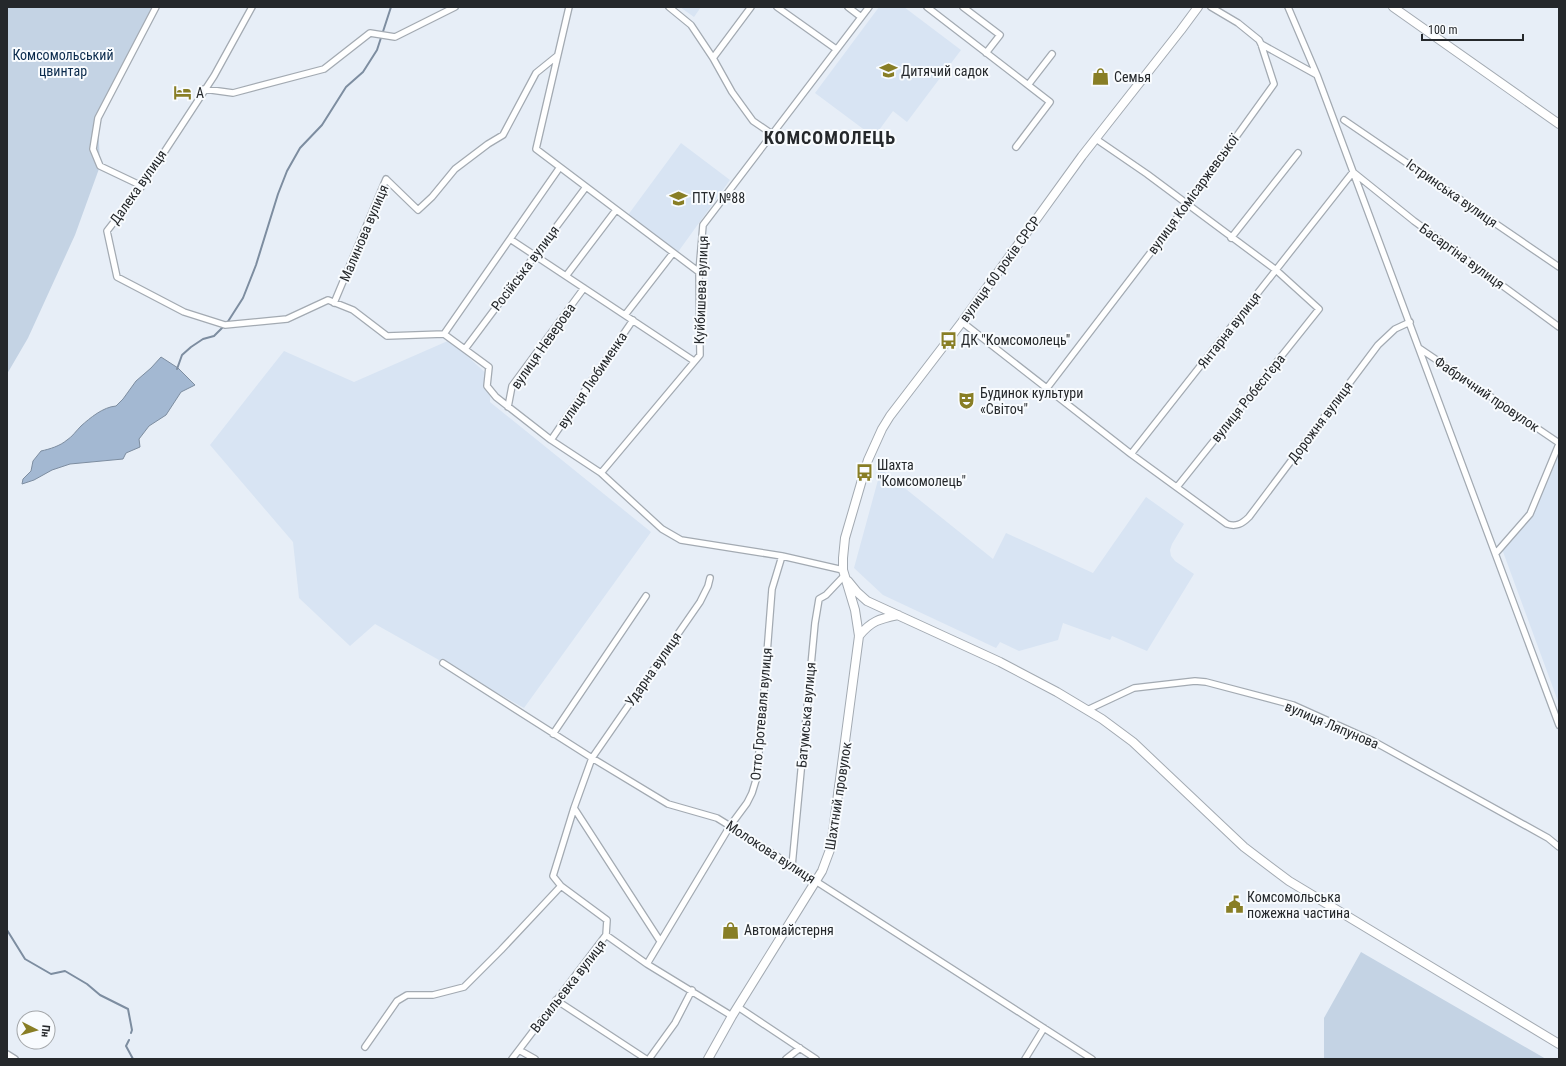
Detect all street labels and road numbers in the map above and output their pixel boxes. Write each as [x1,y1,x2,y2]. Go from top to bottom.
street label: вулиця Комісаржевської [1144,131,1242,257]
street label: Далека вулиця [106,147,170,227]
street label: Істринська вулиця [1403,156,1501,230]
street label: Малинова вулиця [336,182,392,284]
street label: вулиця 60 років СРСР [956,213,1044,325]
street label: Басаргіна вулиця [1416,220,1508,292]
street label: Російська вулиця [488,222,562,314]
street label: Куйбишева вулиця [691,235,711,345]
street label: Янтарна вулиця [1194,289,1264,371]
street label: вулиця Неверова [508,300,578,392]
street label: вулиця Любименка [554,329,630,431]
street label: вулиця Робесп'єра [1208,351,1288,445]
street label: Фабричний провулок [1432,353,1543,435]
street label: Дорожня вулиця [1284,378,1356,466]
street label: Ударна вулиця [622,629,684,709]
street label: Отто Гротеваля вулиця [747,647,775,781]
street label: Батумська вулиця [793,662,819,768]
street label: вулиця Ляпунова [1283,698,1381,752]
street label: Шахтний провулок [822,741,854,851]
street label: Молокова вулиця [723,817,819,887]
street label: Васильєвка вулиця [527,937,609,1035]

